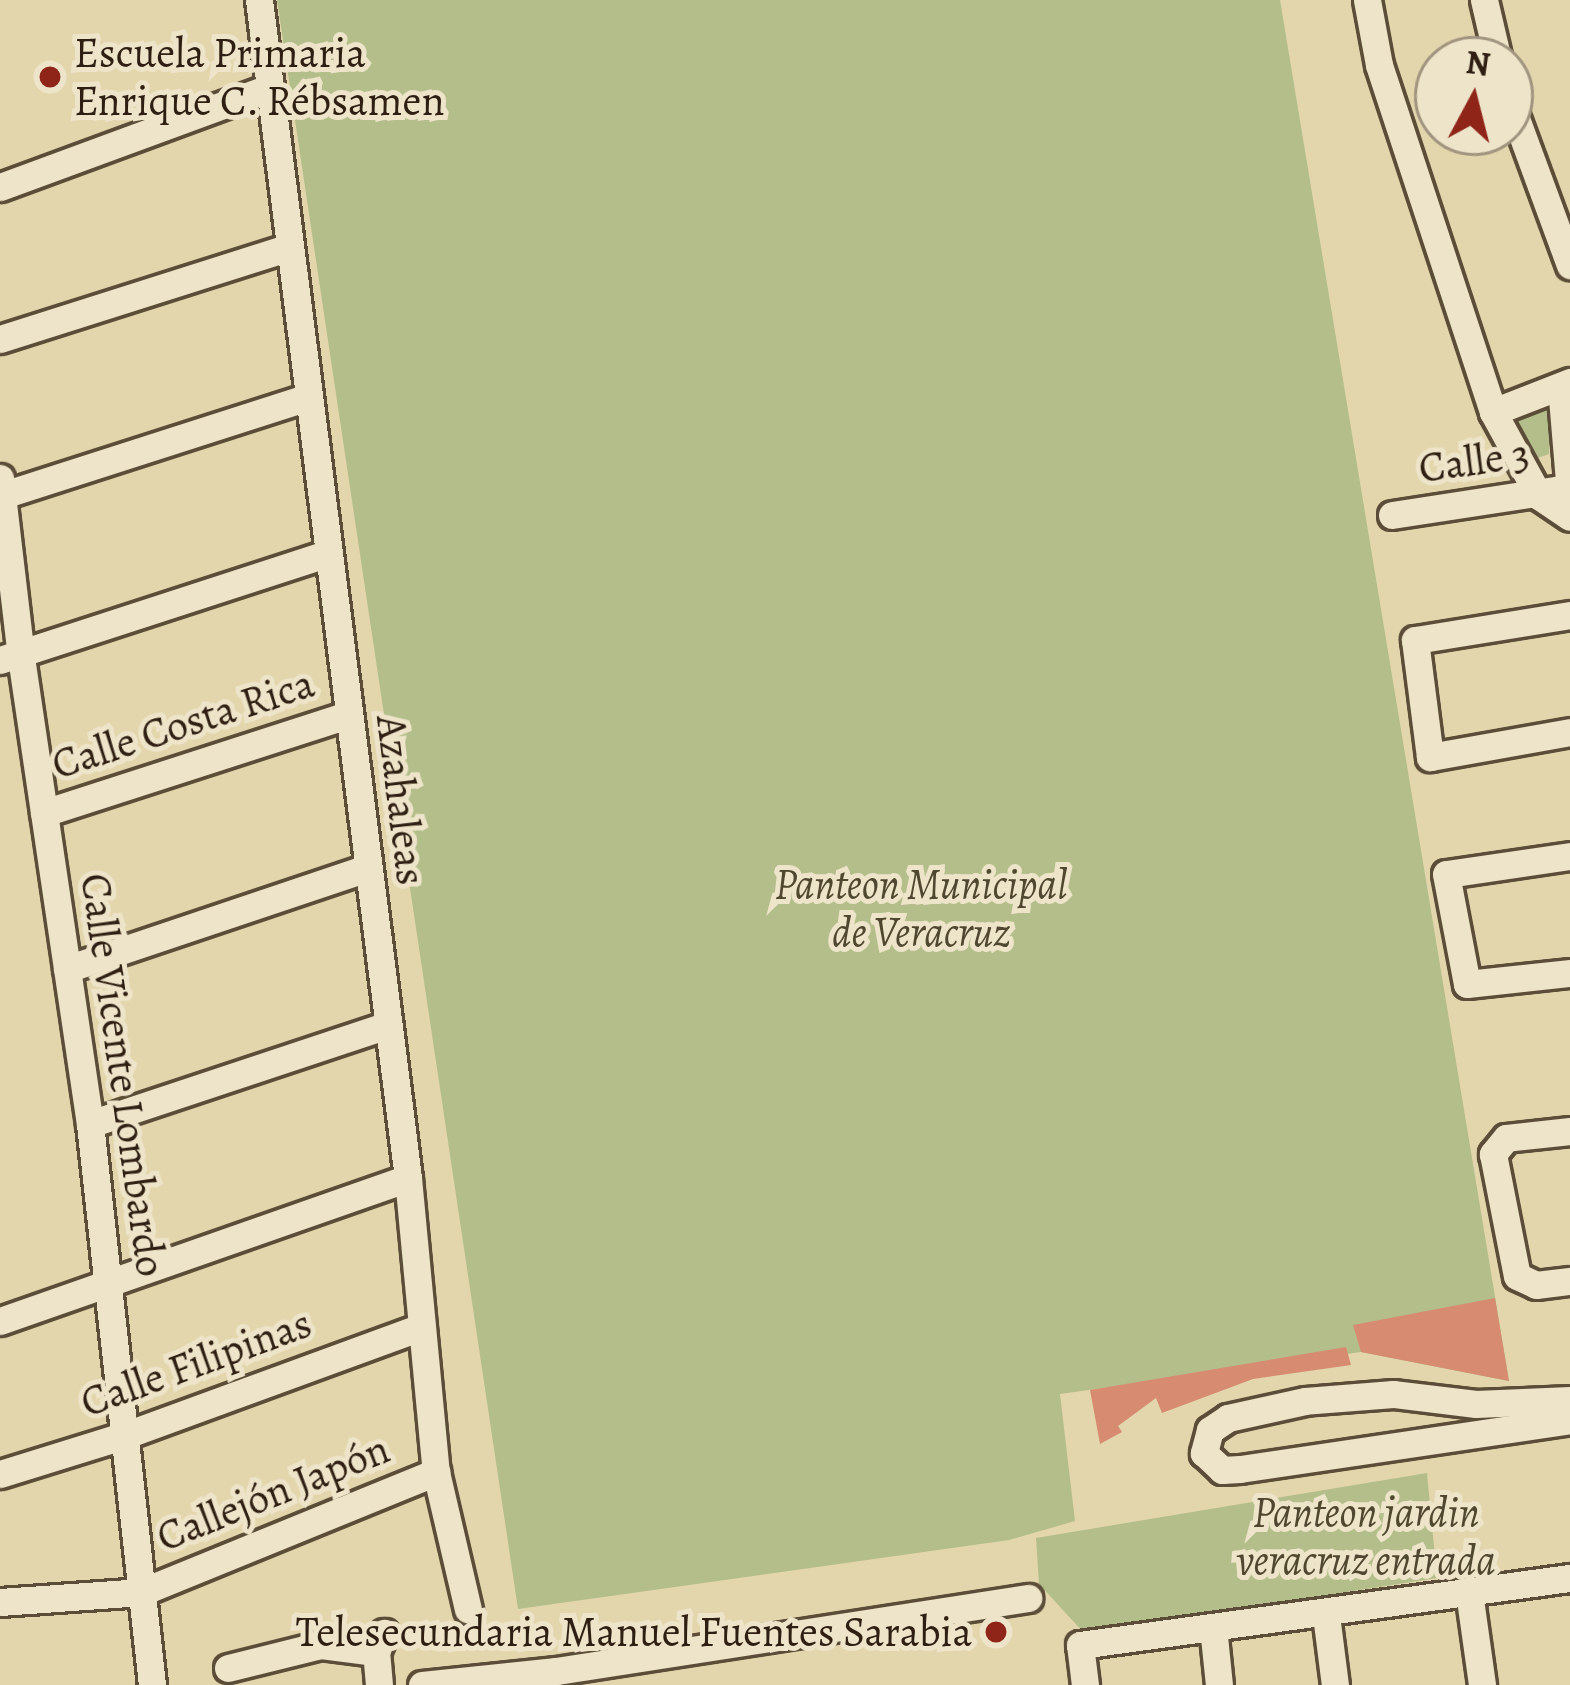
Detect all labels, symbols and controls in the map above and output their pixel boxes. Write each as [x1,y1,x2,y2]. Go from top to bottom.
place label: Escuela Primaria Enrique C. Rébsamen [74,28,445,127]
north arrow [1414,36,1534,156]
text: N [1463,39,1493,87]
marker: Escuela Primaria Enrique C. Rébsamen [37,64,63,90]
street label: Calle 3 [1416,428,1532,494]
street label: Calle Costa Rica [46,658,320,790]
street label: Azahaleas [366,712,436,888]
park label: Panteon Municipal de Veracruz [775,859,1067,958]
street label: Calle Vicente Lombardo [70,870,176,1280]
street label: Calle Filipinas [74,1298,318,1428]
street label: Callejón Japón [149,1424,397,1562]
park label: Panteon jardin veracruz entrada [1236,1487,1496,1586]
place label: Telesecundaria Manuel Fuentes Sarabia [296,1607,972,1657]
marker: Telesecundaria Manuel Fuentes Sarabia [983,1619,1009,1645]

